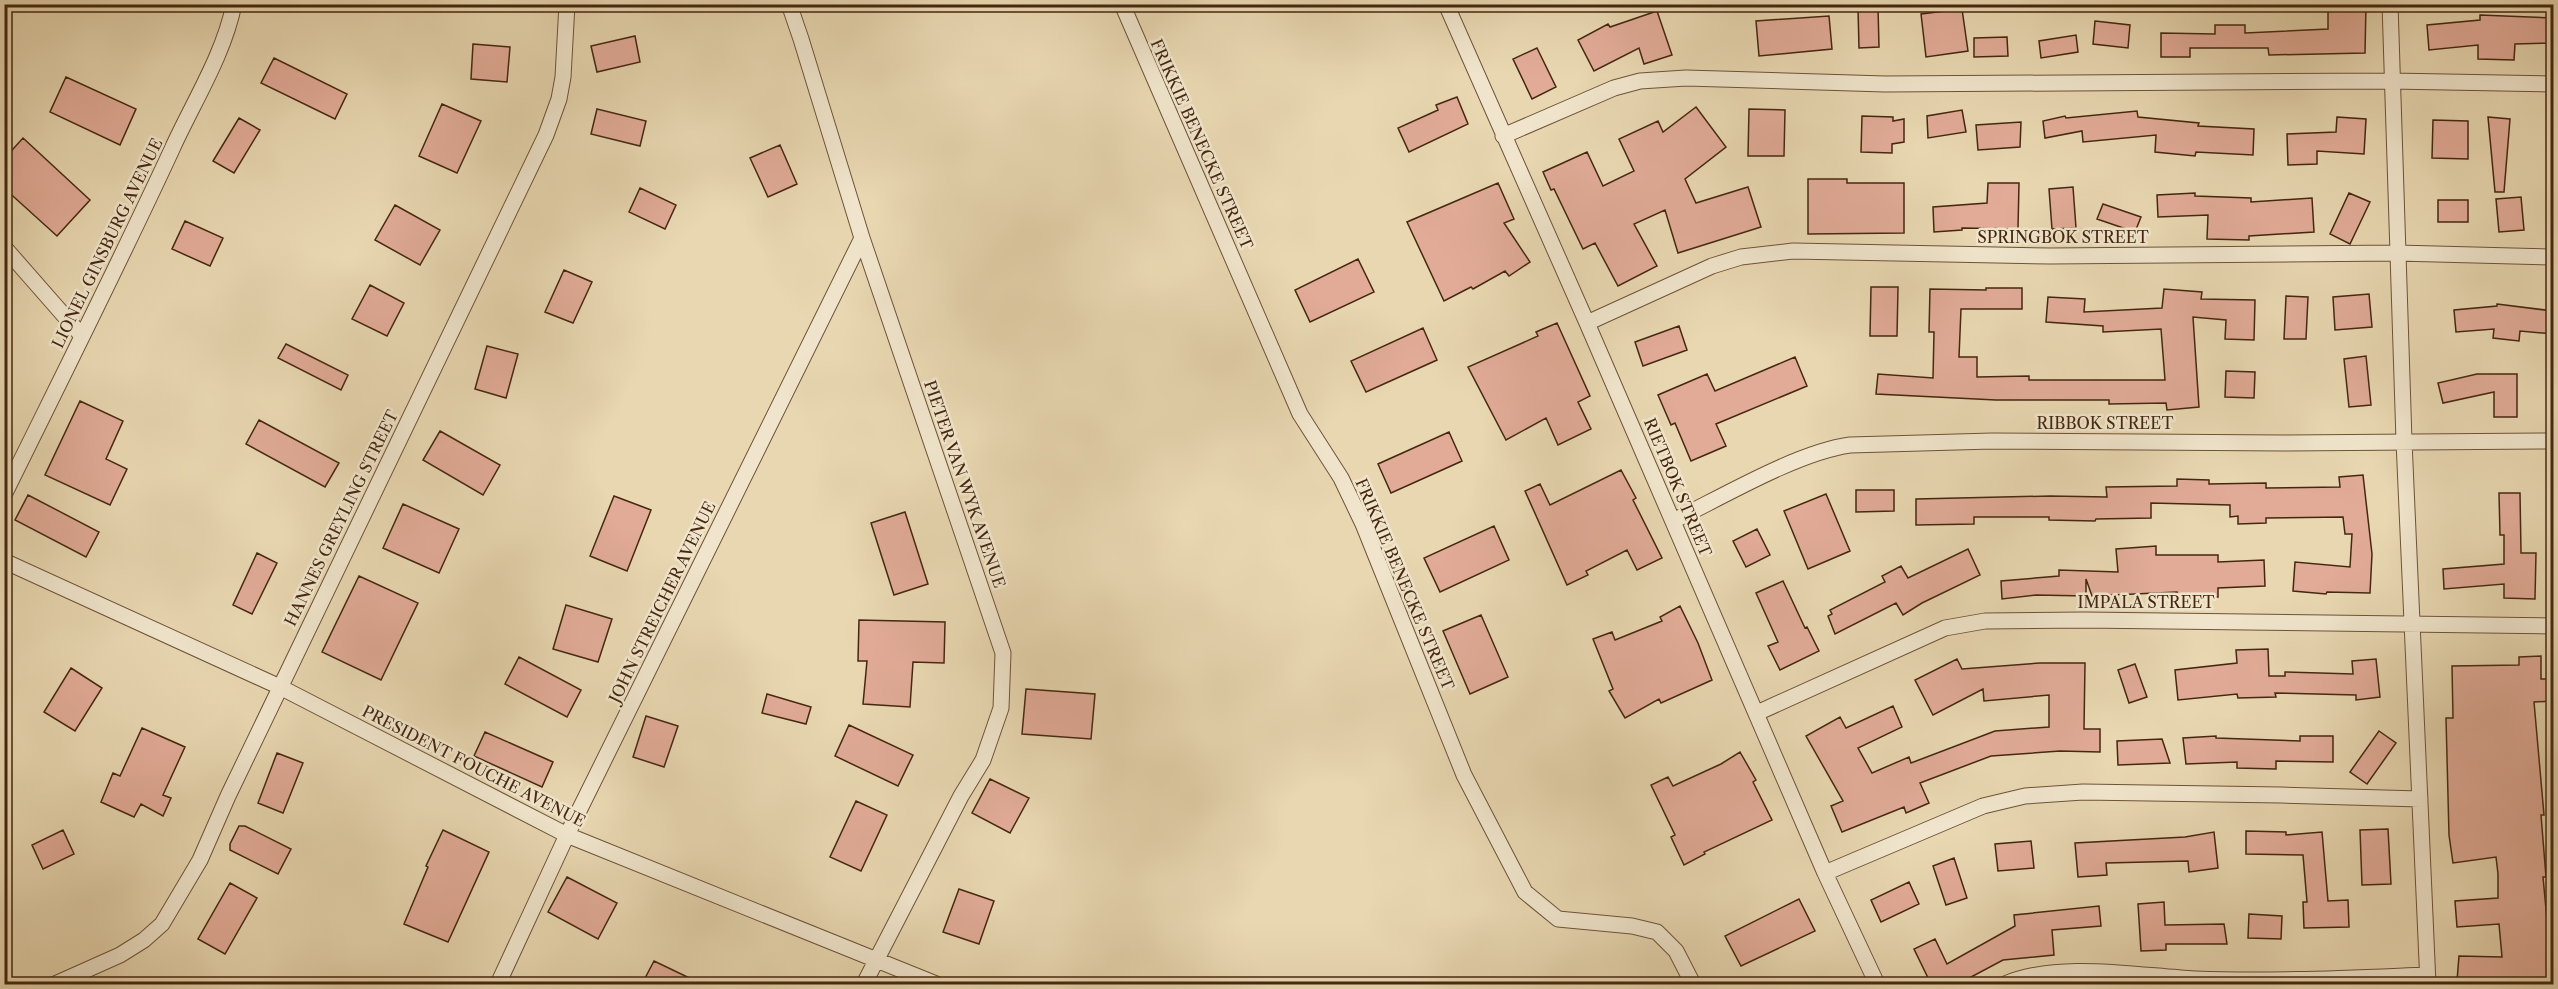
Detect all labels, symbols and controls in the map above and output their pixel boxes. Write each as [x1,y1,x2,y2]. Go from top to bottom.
street label: FRIKKIE BENECKE STREET [1146,36,1258,252]
street label: LIONEL GINSBURG AVENUE [47,135,167,351]
street label: SPRINGBOK STREET [1977,227,2149,247]
street label: PIETER VAN WYK AVENUE [920,377,1010,591]
street label: HANNES GREYLING STREET [280,407,402,629]
street label: RIBBOK STREET [2037,413,2173,433]
street label: RIETBOK STREET [1640,415,1716,559]
street label: FRIKKIE BENECKE STREET [1351,475,1459,693]
street label: JOHN STREICHER AVENUE [603,498,720,709]
street label: IMPALA STREET [2077,592,2215,612]
street label: PRESIDENT FOUCHE AVENUE [359,701,589,831]

